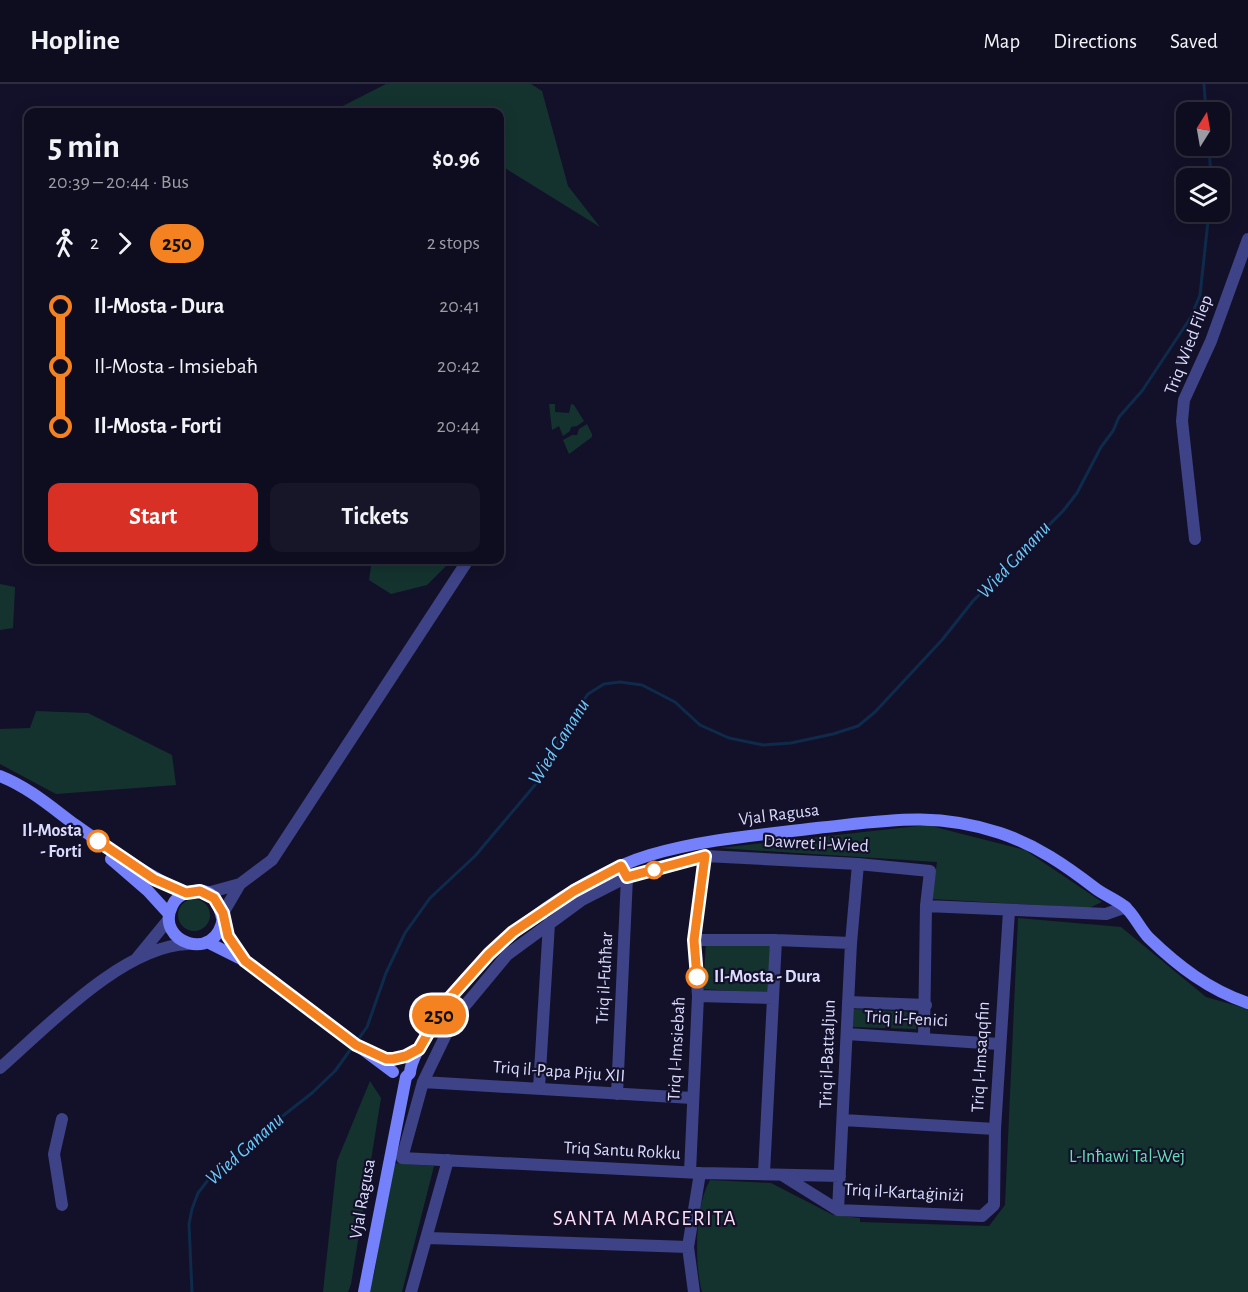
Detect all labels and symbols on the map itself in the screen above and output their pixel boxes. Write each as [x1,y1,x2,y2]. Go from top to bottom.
north arrow [1176,102,1230,156]
street label: Triq Wied Filep [1162,293,1216,397]
water label: Wied Gananu [973,518,1055,602]
water label: Wied Gananu [525,695,593,789]
street label: Vjal Ragusa [738,801,820,829]
place label: Il-Mosta - Forti [22,822,82,861]
marker: Il-Mosta - Forti [87,830,109,852]
street label: Dawret il-Wied [763,832,869,856]
unlabelled marker [645,861,663,879]
street label: Triq il-Fuħħar [594,931,616,1025]
marker: Il-Mosta - Dura [686,966,708,988]
place label: Il-Mosta - Dura [714,968,821,986]
line badge: 250 [404,996,474,1034]
street label: Triq l-Imsiebaħ [665,996,689,1102]
street label: Triq il-Battaljun [817,999,839,1109]
street label: Triq l-Imsaqqfin [969,1001,993,1113]
street label: Triq il-Fenici [864,1008,948,1030]
street label: Triq il-Papa Piju XII [492,1058,626,1086]
water label: Wied Gananu [202,1109,288,1189]
street label: Triq Santu Rokku [563,1139,681,1163]
park label: L-Inħawi Tal-Wej [1069,1148,1185,1166]
street label: Vjal Ragusa [347,1158,379,1240]
street label: Triq il-Kartaġiniżi [844,1181,964,1205]
district label: SANTA MARGERITA [553,1208,737,1229]

